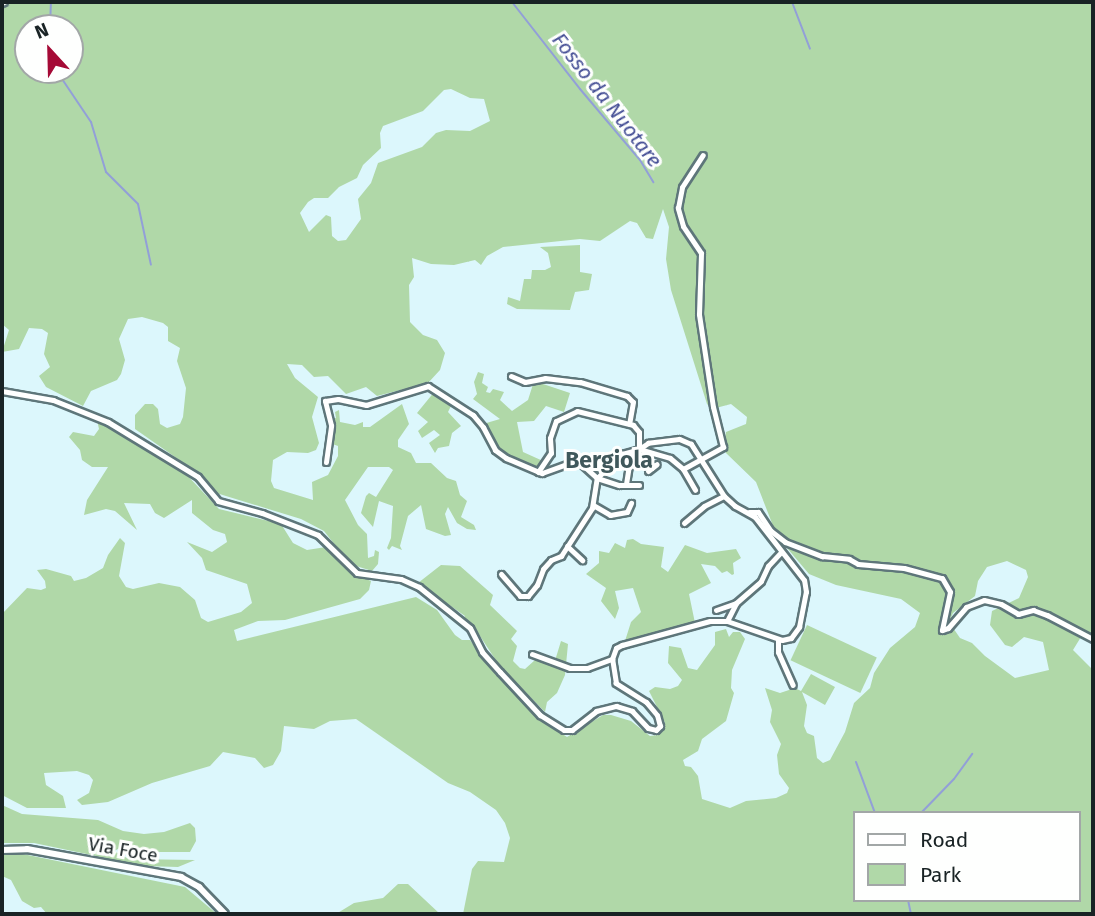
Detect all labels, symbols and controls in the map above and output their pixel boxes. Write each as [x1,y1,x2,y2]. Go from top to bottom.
north arrow [14,14,84,84]
text: N [32,18,52,44]
water label: Fosso da Nuotare [547,28,667,172]
district label: Bergiola [565,446,653,474]
legend [853,811,1081,902]
text: Road [920,827,968,853]
street label: Via Foce [86,833,160,867]
text: Park [920,862,961,888]

